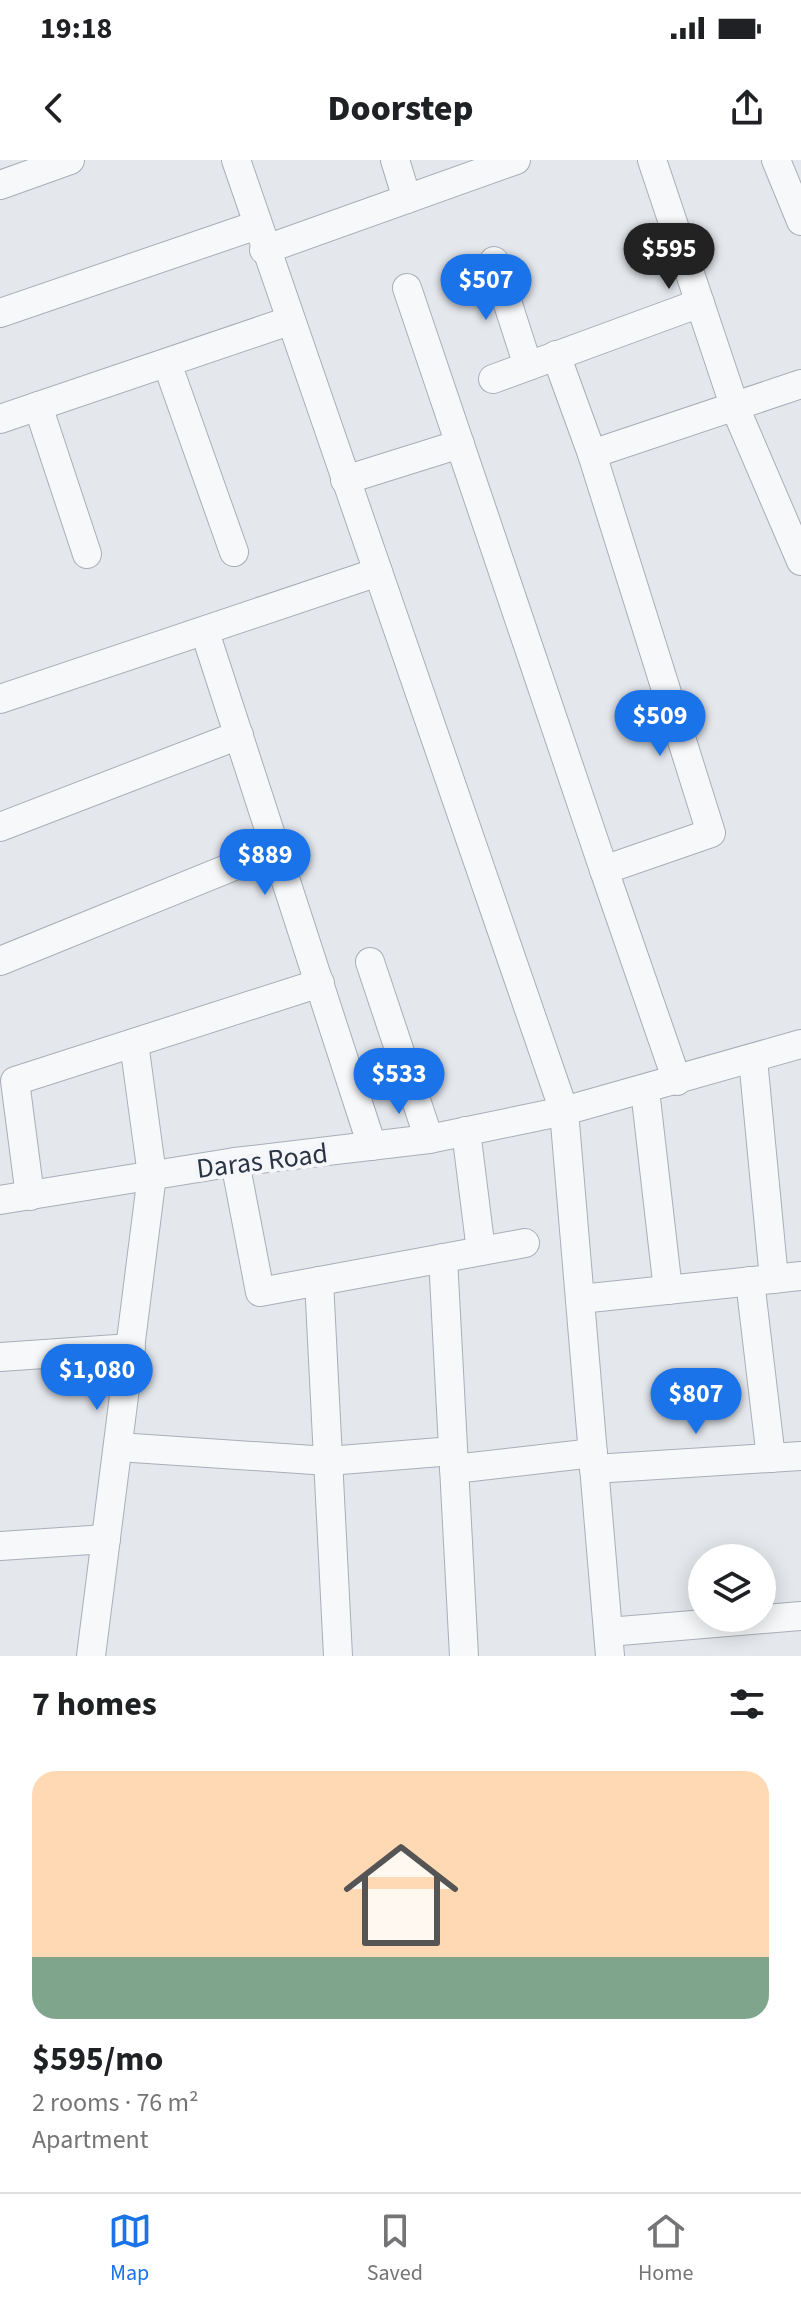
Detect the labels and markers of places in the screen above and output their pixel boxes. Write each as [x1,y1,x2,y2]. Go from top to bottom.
pin: $595 [622,223,716,291]
pin: $507 [439,254,533,322]
pin: $509 [613,690,707,758]
pin: $889 [218,829,312,897]
pin: $533 [352,1048,446,1116]
pin: $1,080 [32,1344,162,1412]
pin: $807 [649,1368,743,1436]

